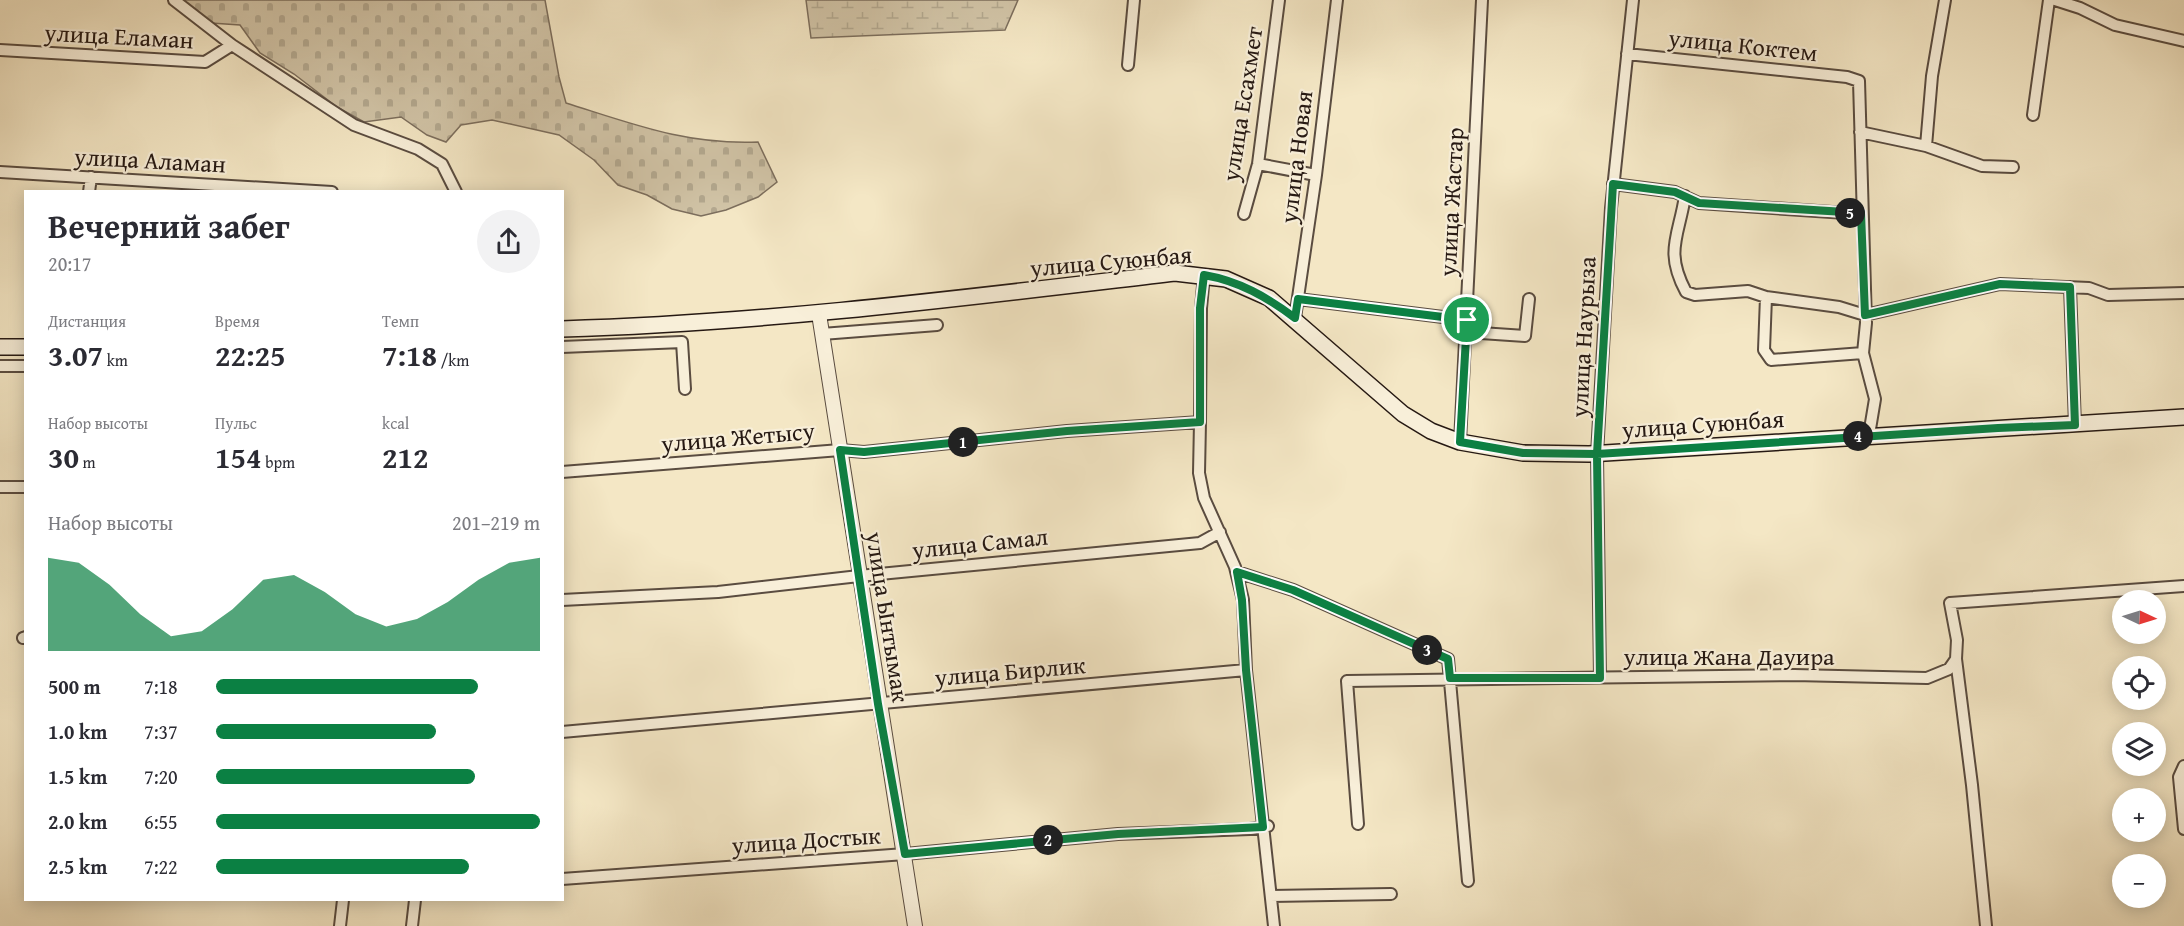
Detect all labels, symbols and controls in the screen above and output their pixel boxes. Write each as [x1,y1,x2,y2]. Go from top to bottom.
street label: улица Еламан [43,15,195,57]
street label: улица Коктем [1666,20,1819,70]
street label: улица Есахмет [1212,24,1272,185]
street label: улица Новая [1270,89,1322,226]
street label: улица Жастар [1430,126,1472,279]
street label: улица Аламан [72,139,227,181]
pin: 5 [1835,198,1865,228]
text: 5 [1846,201,1854,225]
text: Вечерний забег [48,202,290,250]
button: share [477,210,540,273]
street label: улица Суюнбая [1028,236,1193,286]
text: 20:17 [48,249,91,278]
street label: улица Наурыза [1561,255,1605,419]
pin [1441,294,1492,345]
icon: arrive [1450,303,1483,336]
text: Дистанция [48,309,126,333]
text: Время [215,309,260,333]
text: Темп [382,309,419,333]
text: 3.07 [48,333,103,377]
text: 22:25 [215,333,286,377]
text: 7:18 [382,333,437,377]
text: km [103,348,128,372]
text: /km [437,348,469,372]
street label: улица Суюнбая [1620,401,1785,447]
text: Набор высоты [48,411,148,435]
text: Пульс [215,411,257,435]
text: kcal [382,411,409,435]
street label: улица Жетысу [659,413,816,461]
pin: 4 [1843,421,1873,451]
text: 4 [1854,424,1862,448]
pin: 1 [948,427,978,457]
text: 1 [959,430,967,454]
text: 30 [48,435,79,479]
text: 154 [215,435,262,479]
text: 212 [382,435,429,479]
text: m [79,450,96,474]
text: bpm [262,450,295,474]
text: Набор высоты [48,508,173,537]
text: 201–219 m [452,508,540,537]
street label: улица Самал [909,518,1050,568]
street label: улица Ынтымак [857,528,919,705]
north arrow [2112,590,2166,644]
map controls [2112,590,2166,908]
pin: 3 [1412,635,1442,665]
text: 3 [1423,638,1431,662]
street label: улица Жана Дауира [1622,639,1835,674]
street label: улица Бирлик [932,647,1087,695]
button: locate [2112,656,2166,710]
text: 500 m [48,672,101,701]
text: 7:18 [144,672,178,701]
text: 1.0 km [48,717,107,746]
text: 7:37 [144,717,178,746]
button: layers [2112,722,2166,776]
text: 1.5 km [48,762,107,791]
text: 7:20 [144,762,178,791]
button: + [2112,788,2166,842]
text: 2.0 km [48,807,107,836]
text: 6:55 [144,807,178,836]
street label: улица Достык [729,817,882,863]
pin: 2 [1033,825,1063,855]
text: 2 [1044,828,1052,852]
text: 2.5 km [48,852,107,881]
text: 7:22 [144,852,178,881]
button: − [2112,854,2166,908]

